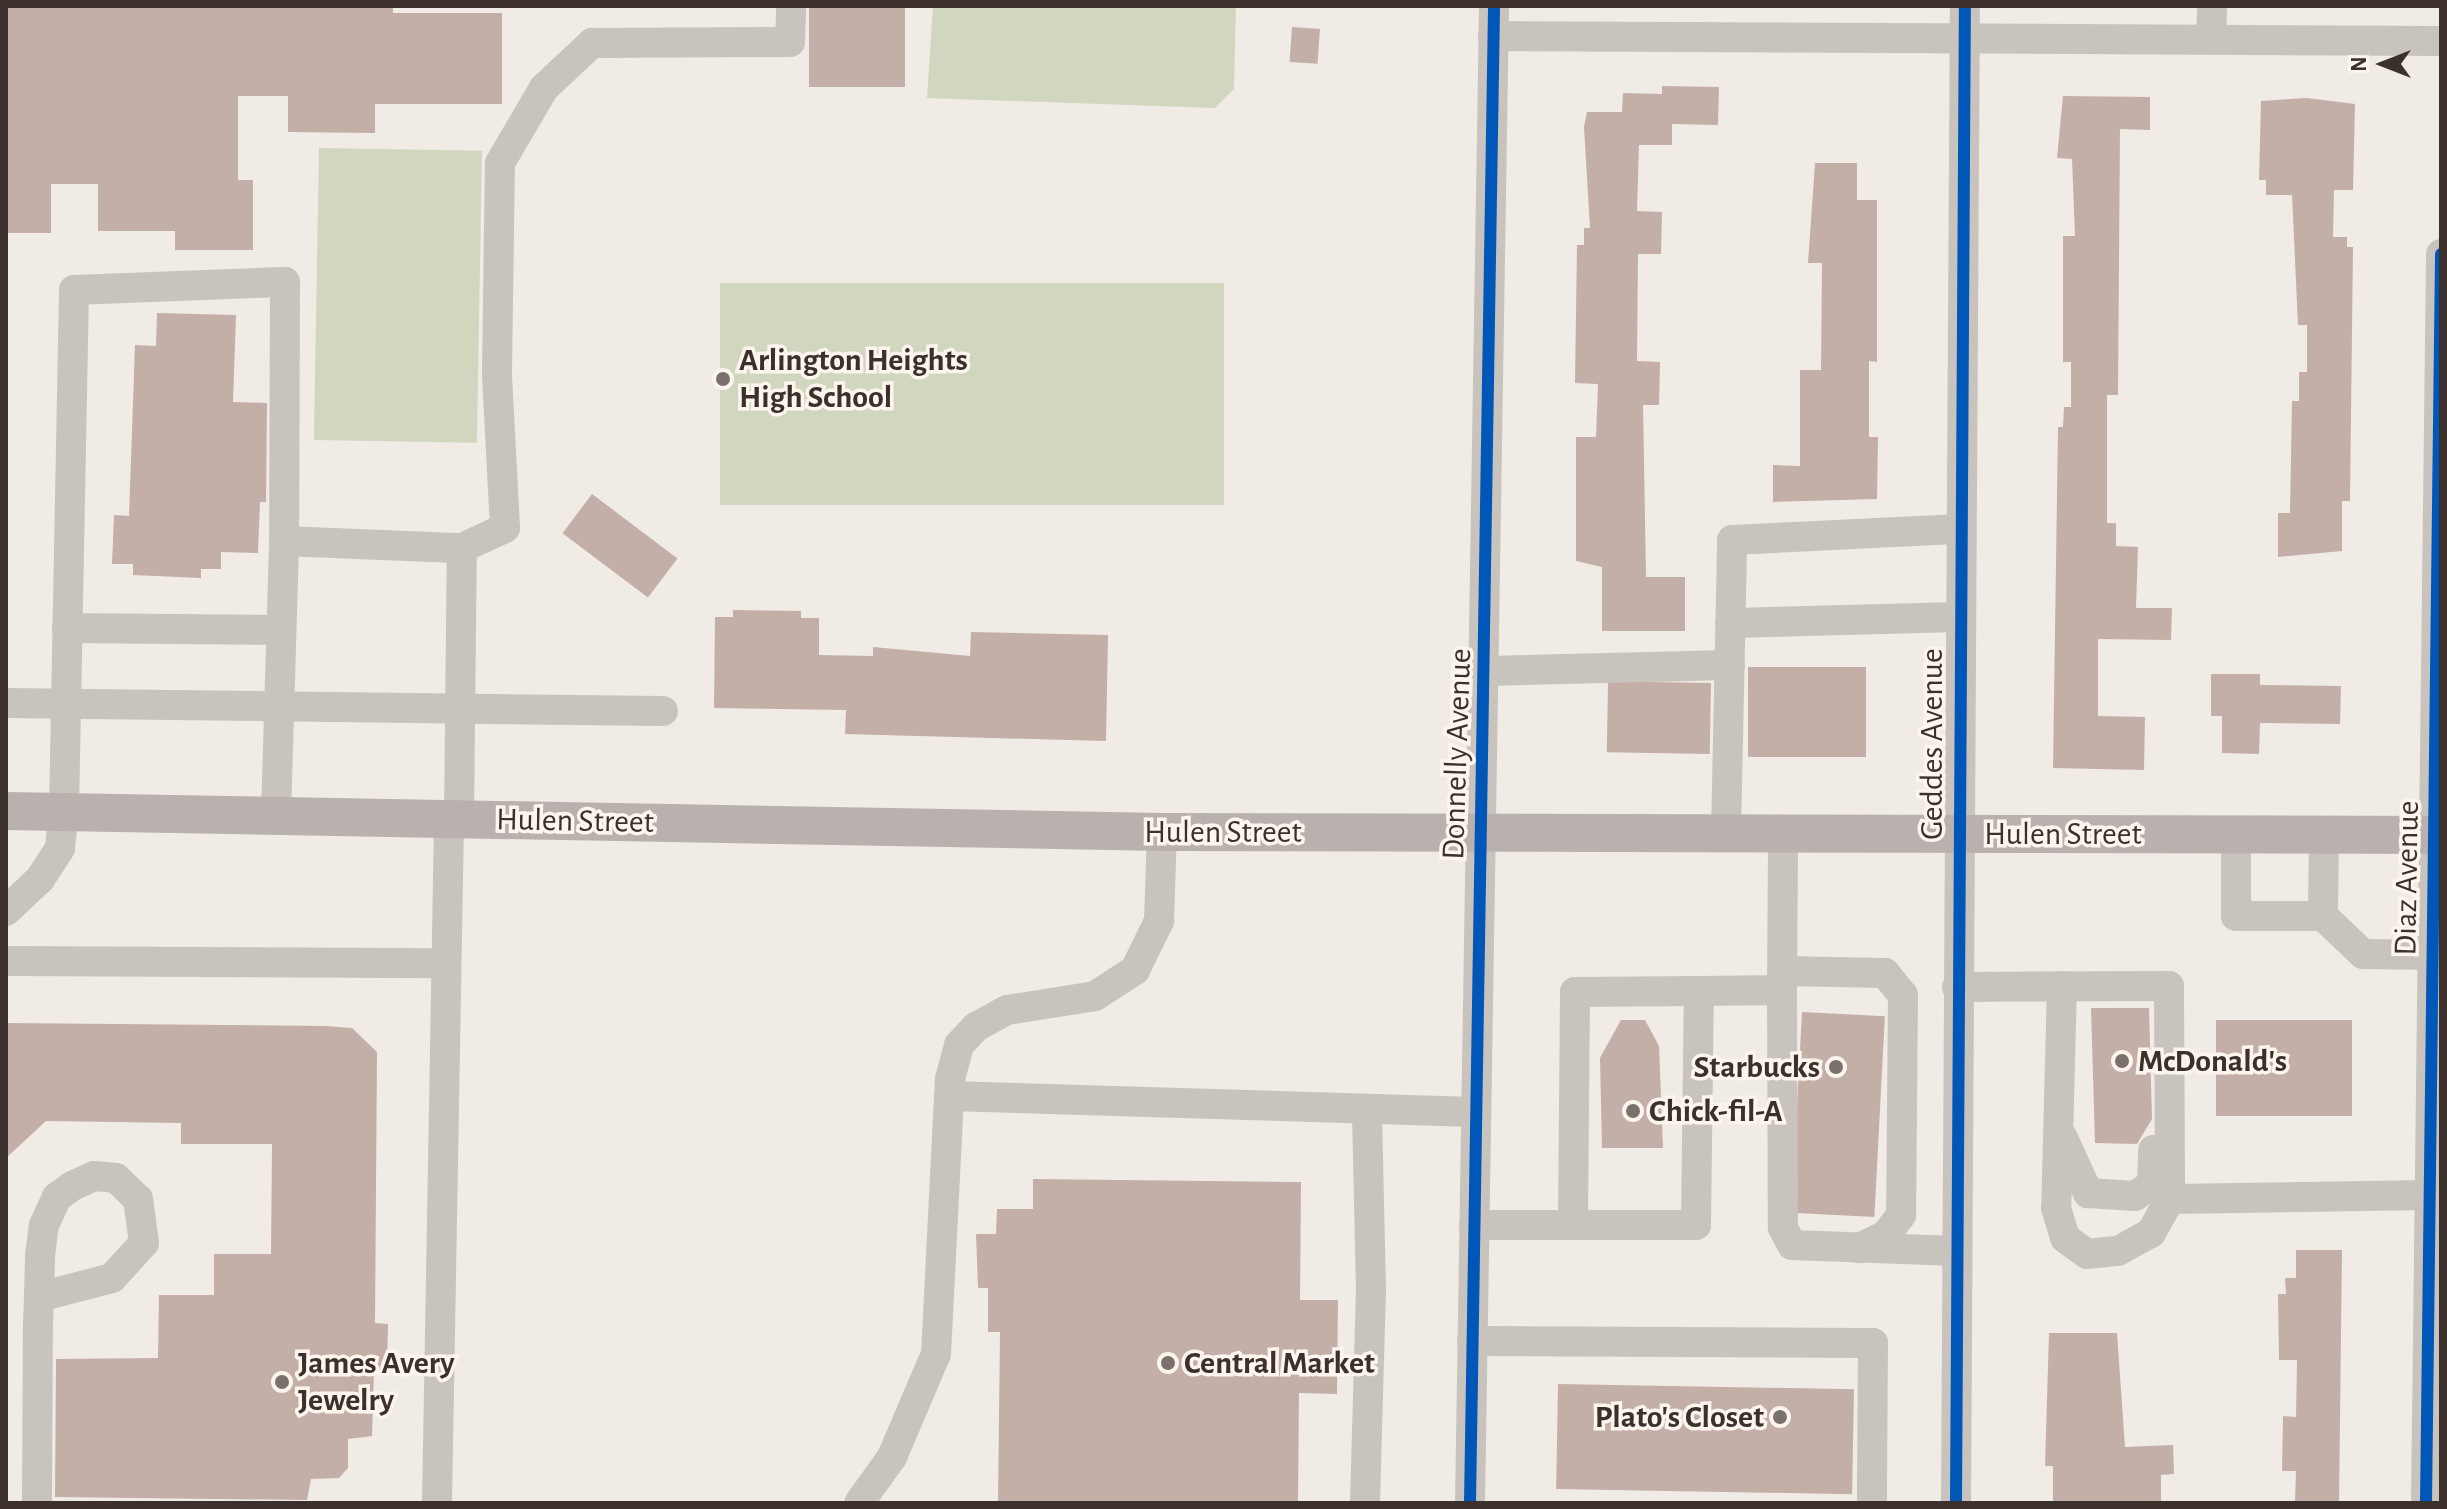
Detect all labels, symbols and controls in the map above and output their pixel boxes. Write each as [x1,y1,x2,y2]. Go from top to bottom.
north arrow [2343,24,2423,104]
text: N [2348,56,2370,72]
place label: Arlington Heights High School [739,342,968,417]
marker: Arlington Heights High School [714,370,732,388]
street label: Donnelly Avenue [1434,648,1480,860]
street label: Geddes Avenue [1913,648,1951,840]
street label: Hulen Street [496,800,654,842]
street label: Diaz Avenue [2386,800,2428,956]
street label: Hulen Street [1144,813,1302,851]
street label: Hulen Street [1984,815,2142,853]
place label: McDonald's [2138,1042,2287,1080]
place label: Starbucks [1693,1048,1820,1086]
marker: McDonald's [2113,1052,2131,1070]
marker: Starbucks [1827,1058,1845,1076]
place label: Chick-fil-A [1649,1092,1783,1130]
marker: Chick-fil-A [1624,1102,1642,1120]
place label: Central Market [1184,1344,1375,1382]
place label: James Avery Jewelry [298,1345,454,1420]
marker: Central Market [1159,1354,1177,1372]
marker: James Avery Jewelry [273,1373,291,1391]
place label: Plato's Closet [1595,1398,1764,1436]
marker: Plato's Closet [1771,1408,1789,1426]

